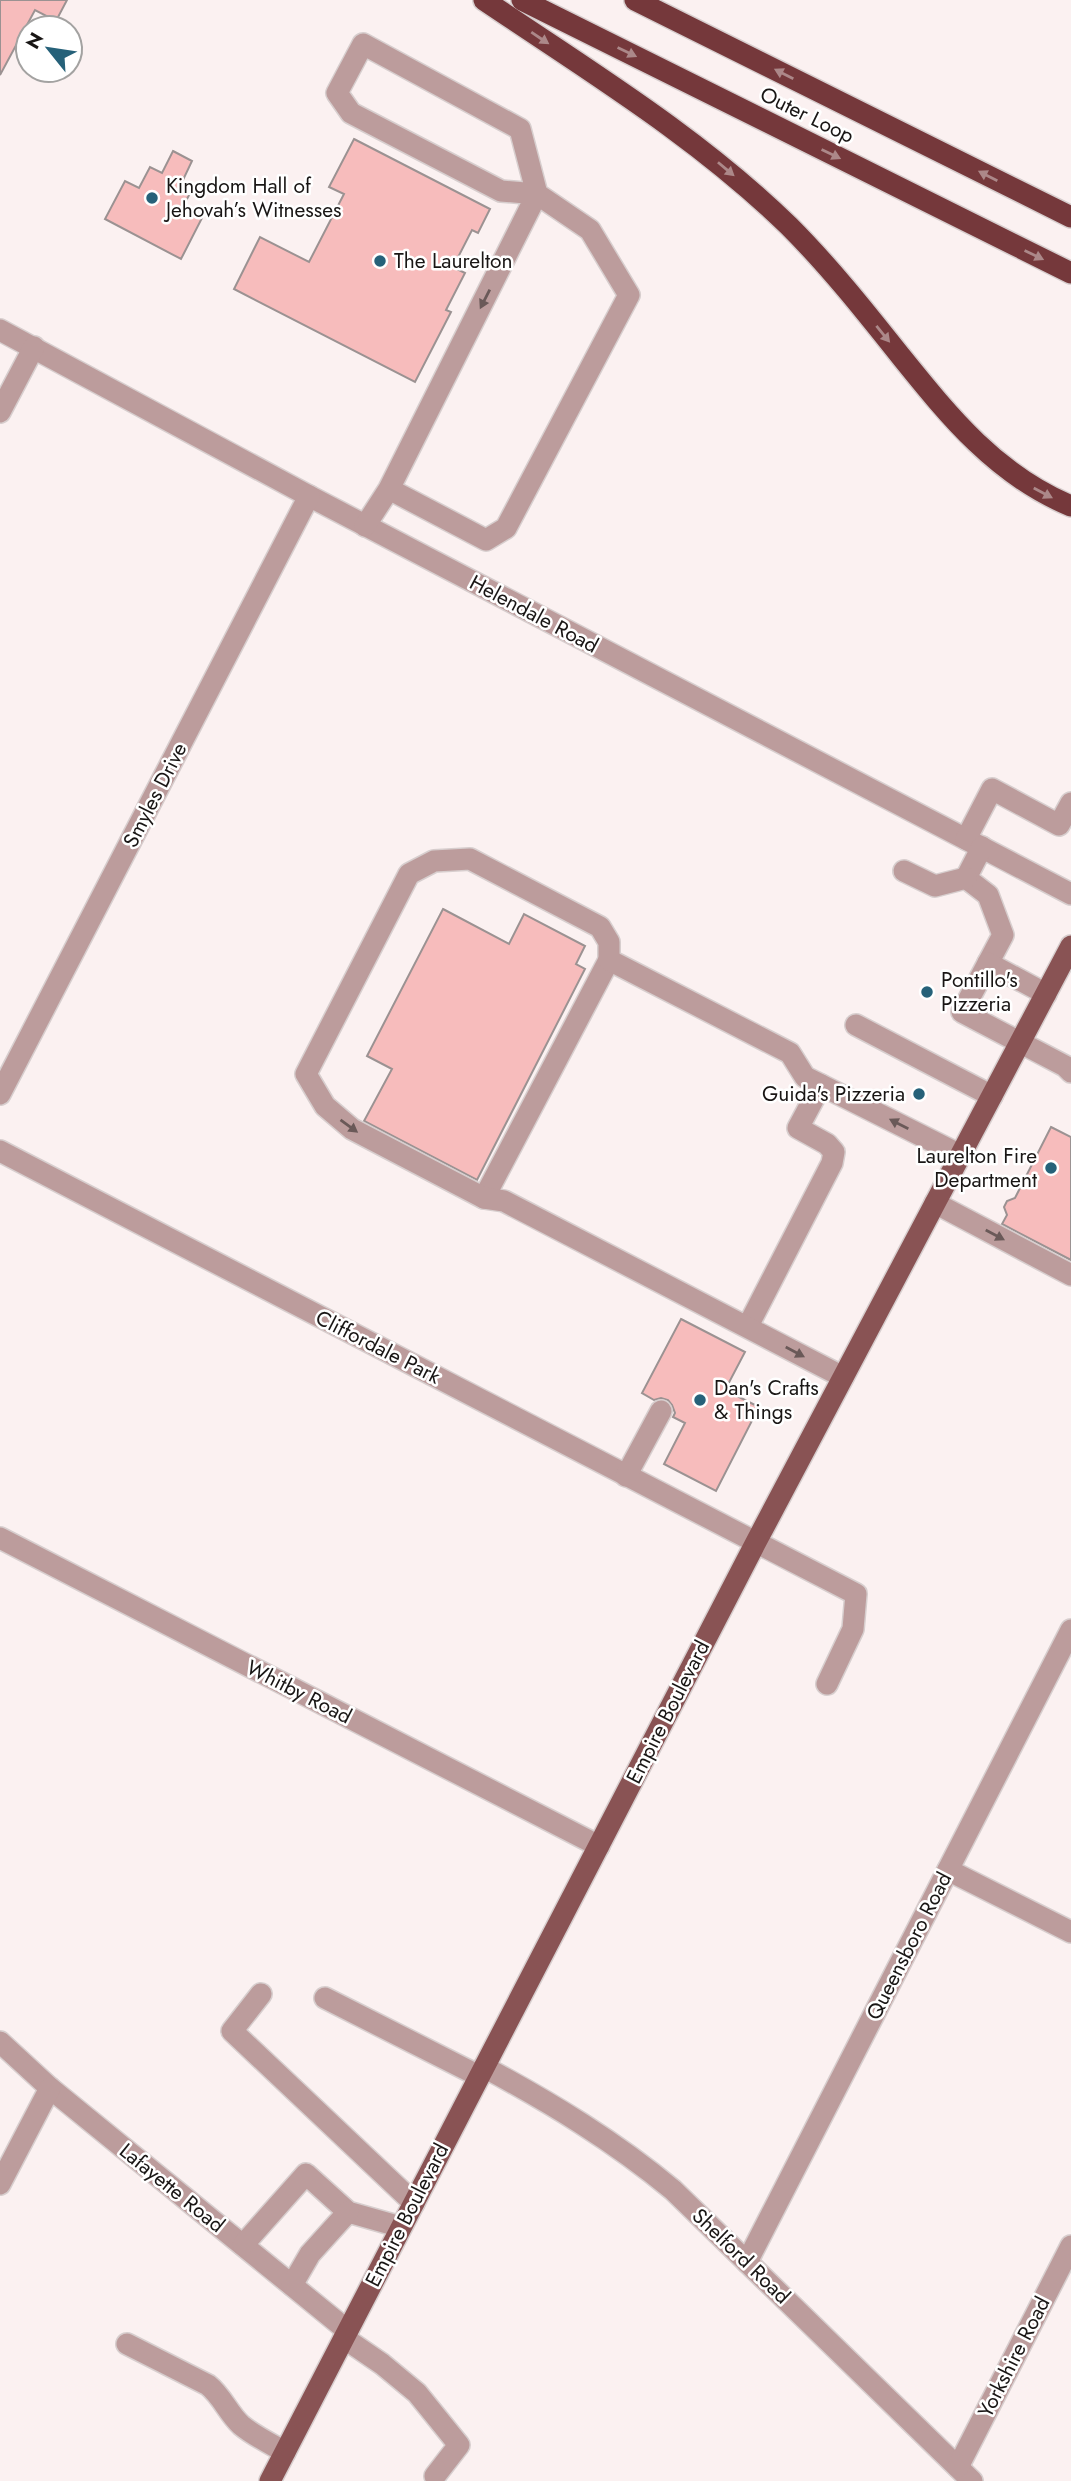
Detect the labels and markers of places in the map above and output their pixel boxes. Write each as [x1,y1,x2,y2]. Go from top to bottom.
place label: Kingdom Hall of Jehovah’s Witnesses [163,171,342,225]
marker: Kingdom Hall of Jehovah’s Witnesses [144,190,160,206]
place label: The Laurelton [394,246,513,276]
marker: The Laurelton [372,253,388,269]
place label: Pontillo's Pizzeria [941,965,1018,1019]
marker: Pontillo's Pizzeria [919,984,935,1000]
place label: Guida's Pizzeria [762,1079,905,1109]
marker: Guida's Pizzeria [911,1086,927,1102]
place label: Laurelton Fire Department [916,1141,1037,1195]
marker: Laurelton Fire Department [1043,1160,1059,1176]
place label: Dan's Crafts & Things [714,1373,819,1427]
marker: Dan's Crafts & Things [692,1392,708,1408]

